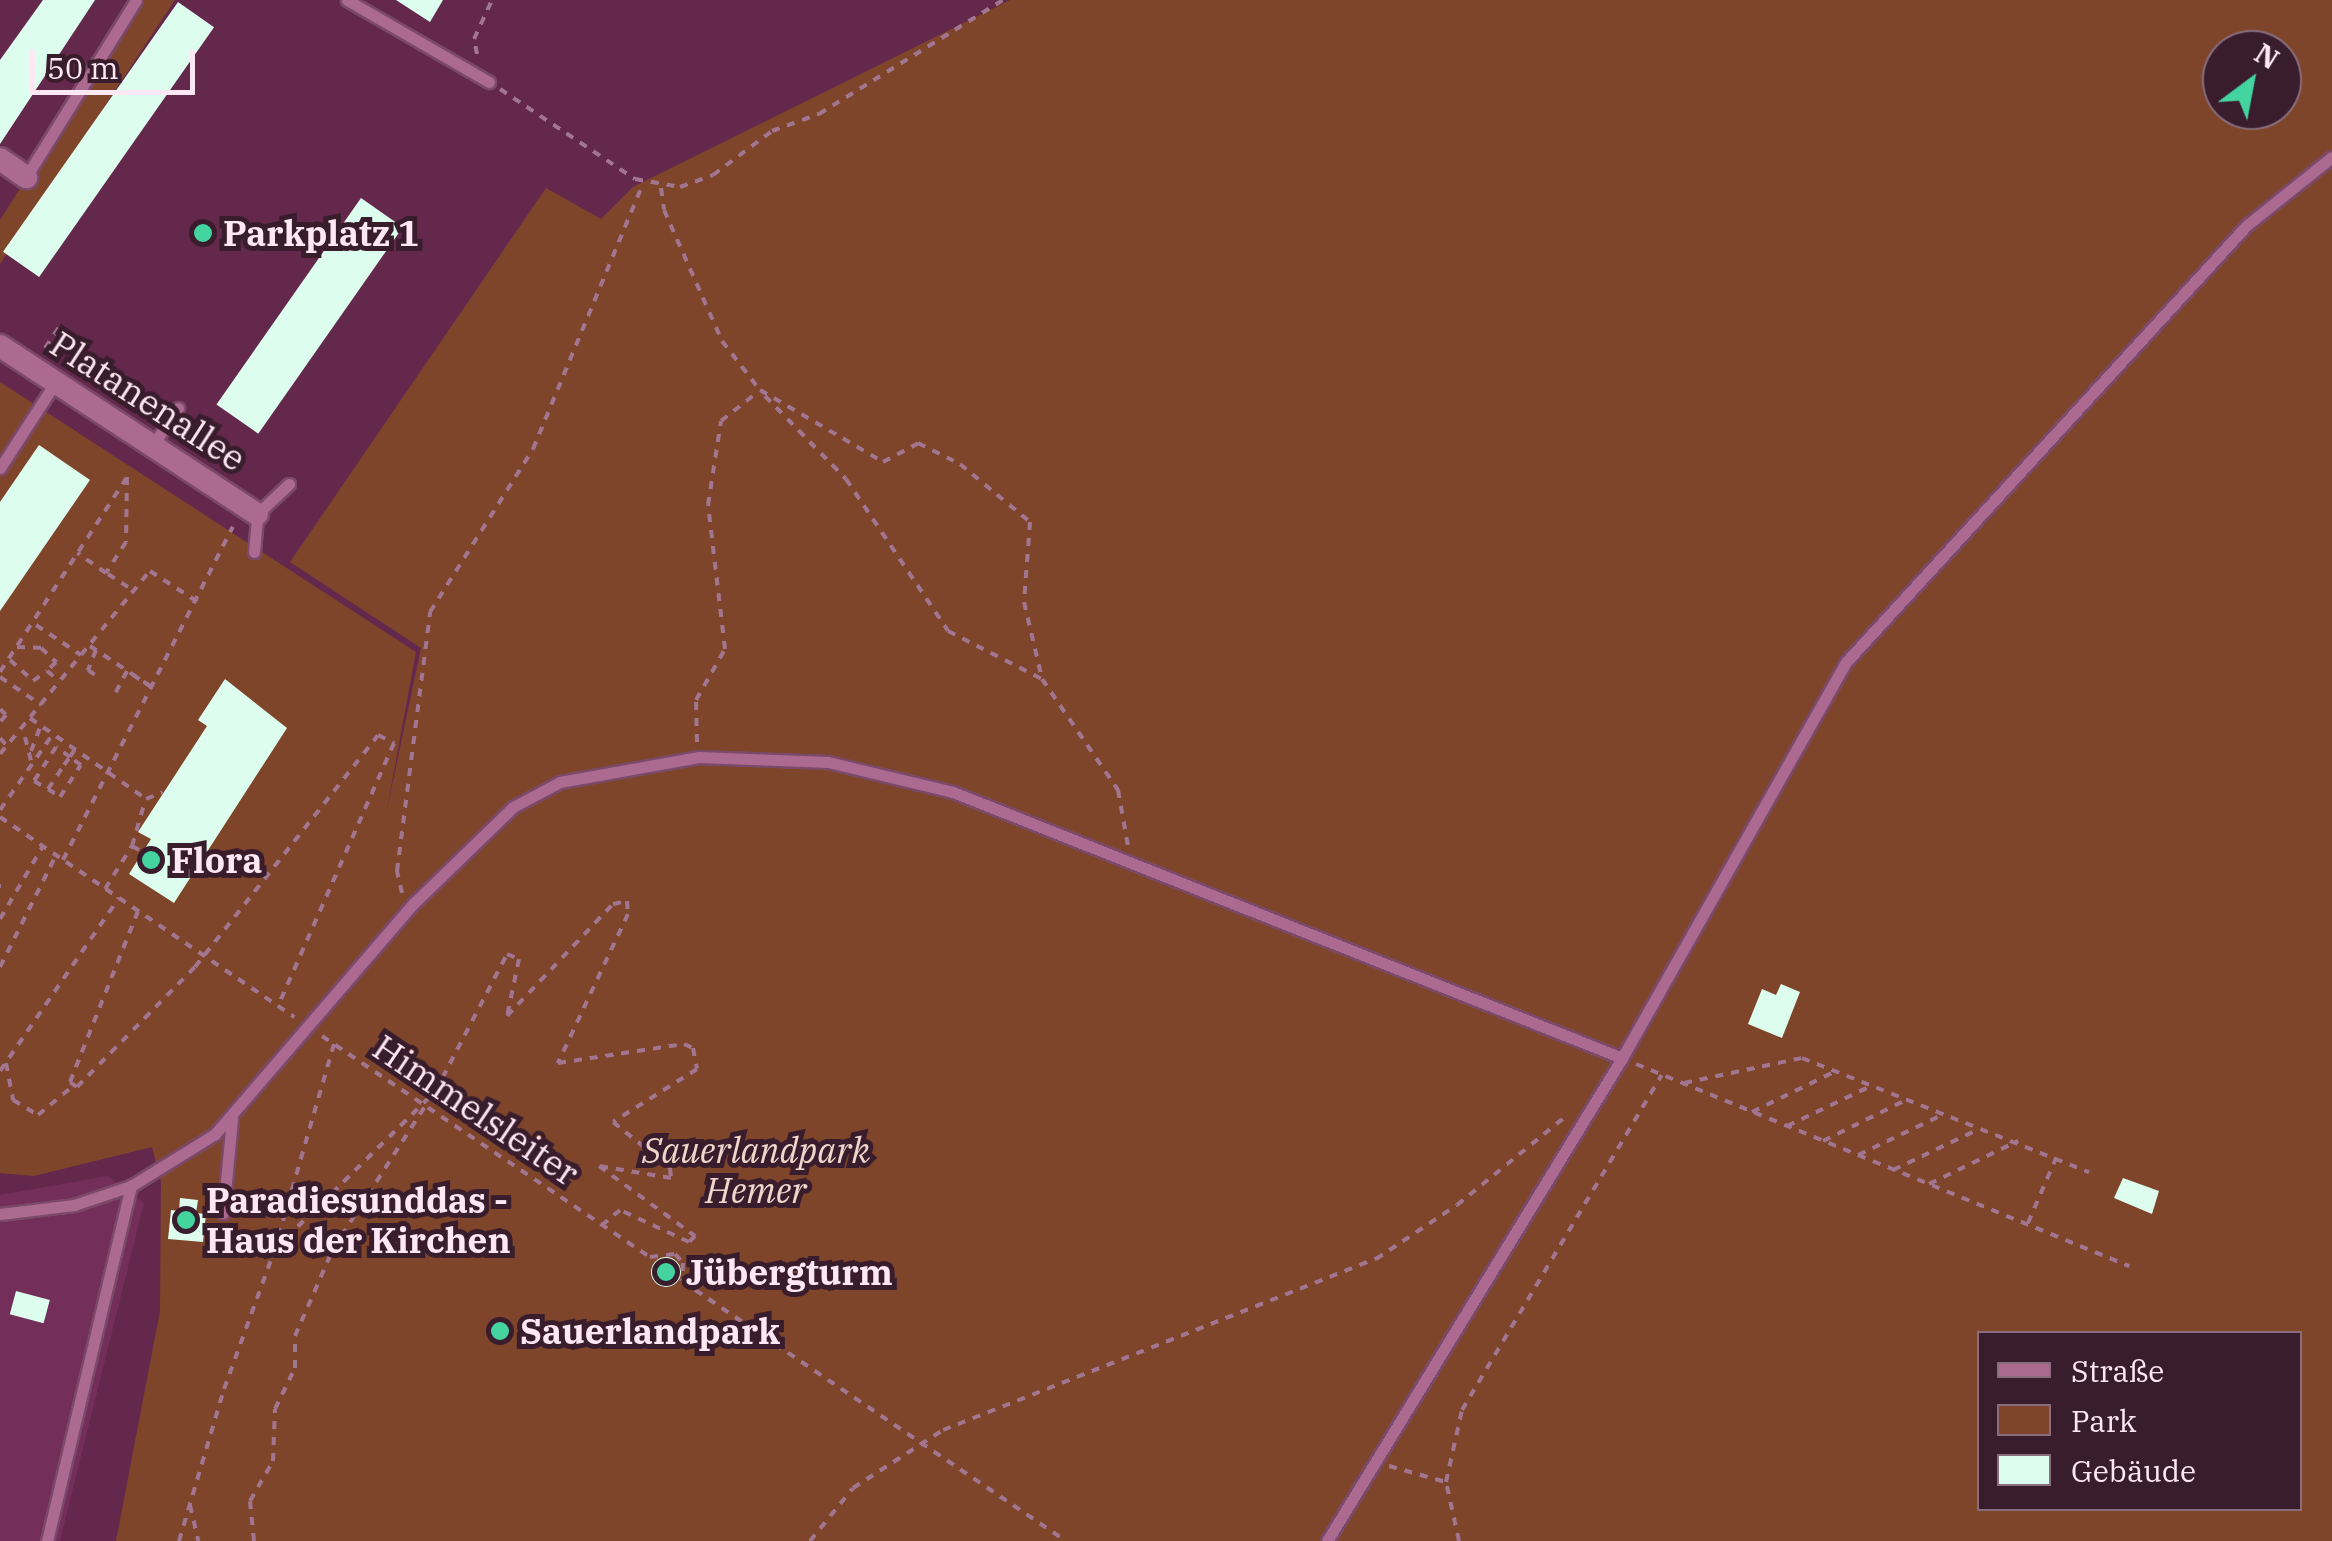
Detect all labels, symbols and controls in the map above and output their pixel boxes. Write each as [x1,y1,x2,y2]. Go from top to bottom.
scale bar [35,30,200,92]
north arrow [2202,30,2302,130]
text: N [2248,34,2286,77]
text: 50 m [47,48,119,87]
place label: Parkplatz 1 [223,212,419,254]
marker: Parkplatz 1 [192,222,214,244]
street label: Platanenallee [43,322,253,480]
place label: Flora [171,839,262,881]
marker: Flora [140,849,162,871]
street label: Himmelsleiter [365,1026,587,1194]
park label: Sauerlandpark Hemer [642,1129,870,1211]
place label: Paradiesunddas - Haus der Kirchen [206,1179,511,1261]
marker: Paradiesunddas - Haus der Kirchen [175,1209,197,1231]
place label: Jübergturm [686,1251,893,1293]
marker: Jübergturm [655,1261,677,1283]
place label: Sauerlandpark [520,1310,780,1352]
marker: Sauerlandpark [489,1320,511,1342]
legend [1977,1331,2302,1511]
text: Straße [2071,1351,2164,1390]
text: Park [2071,1401,2137,1440]
text: Gebäude [2071,1451,2196,1490]

